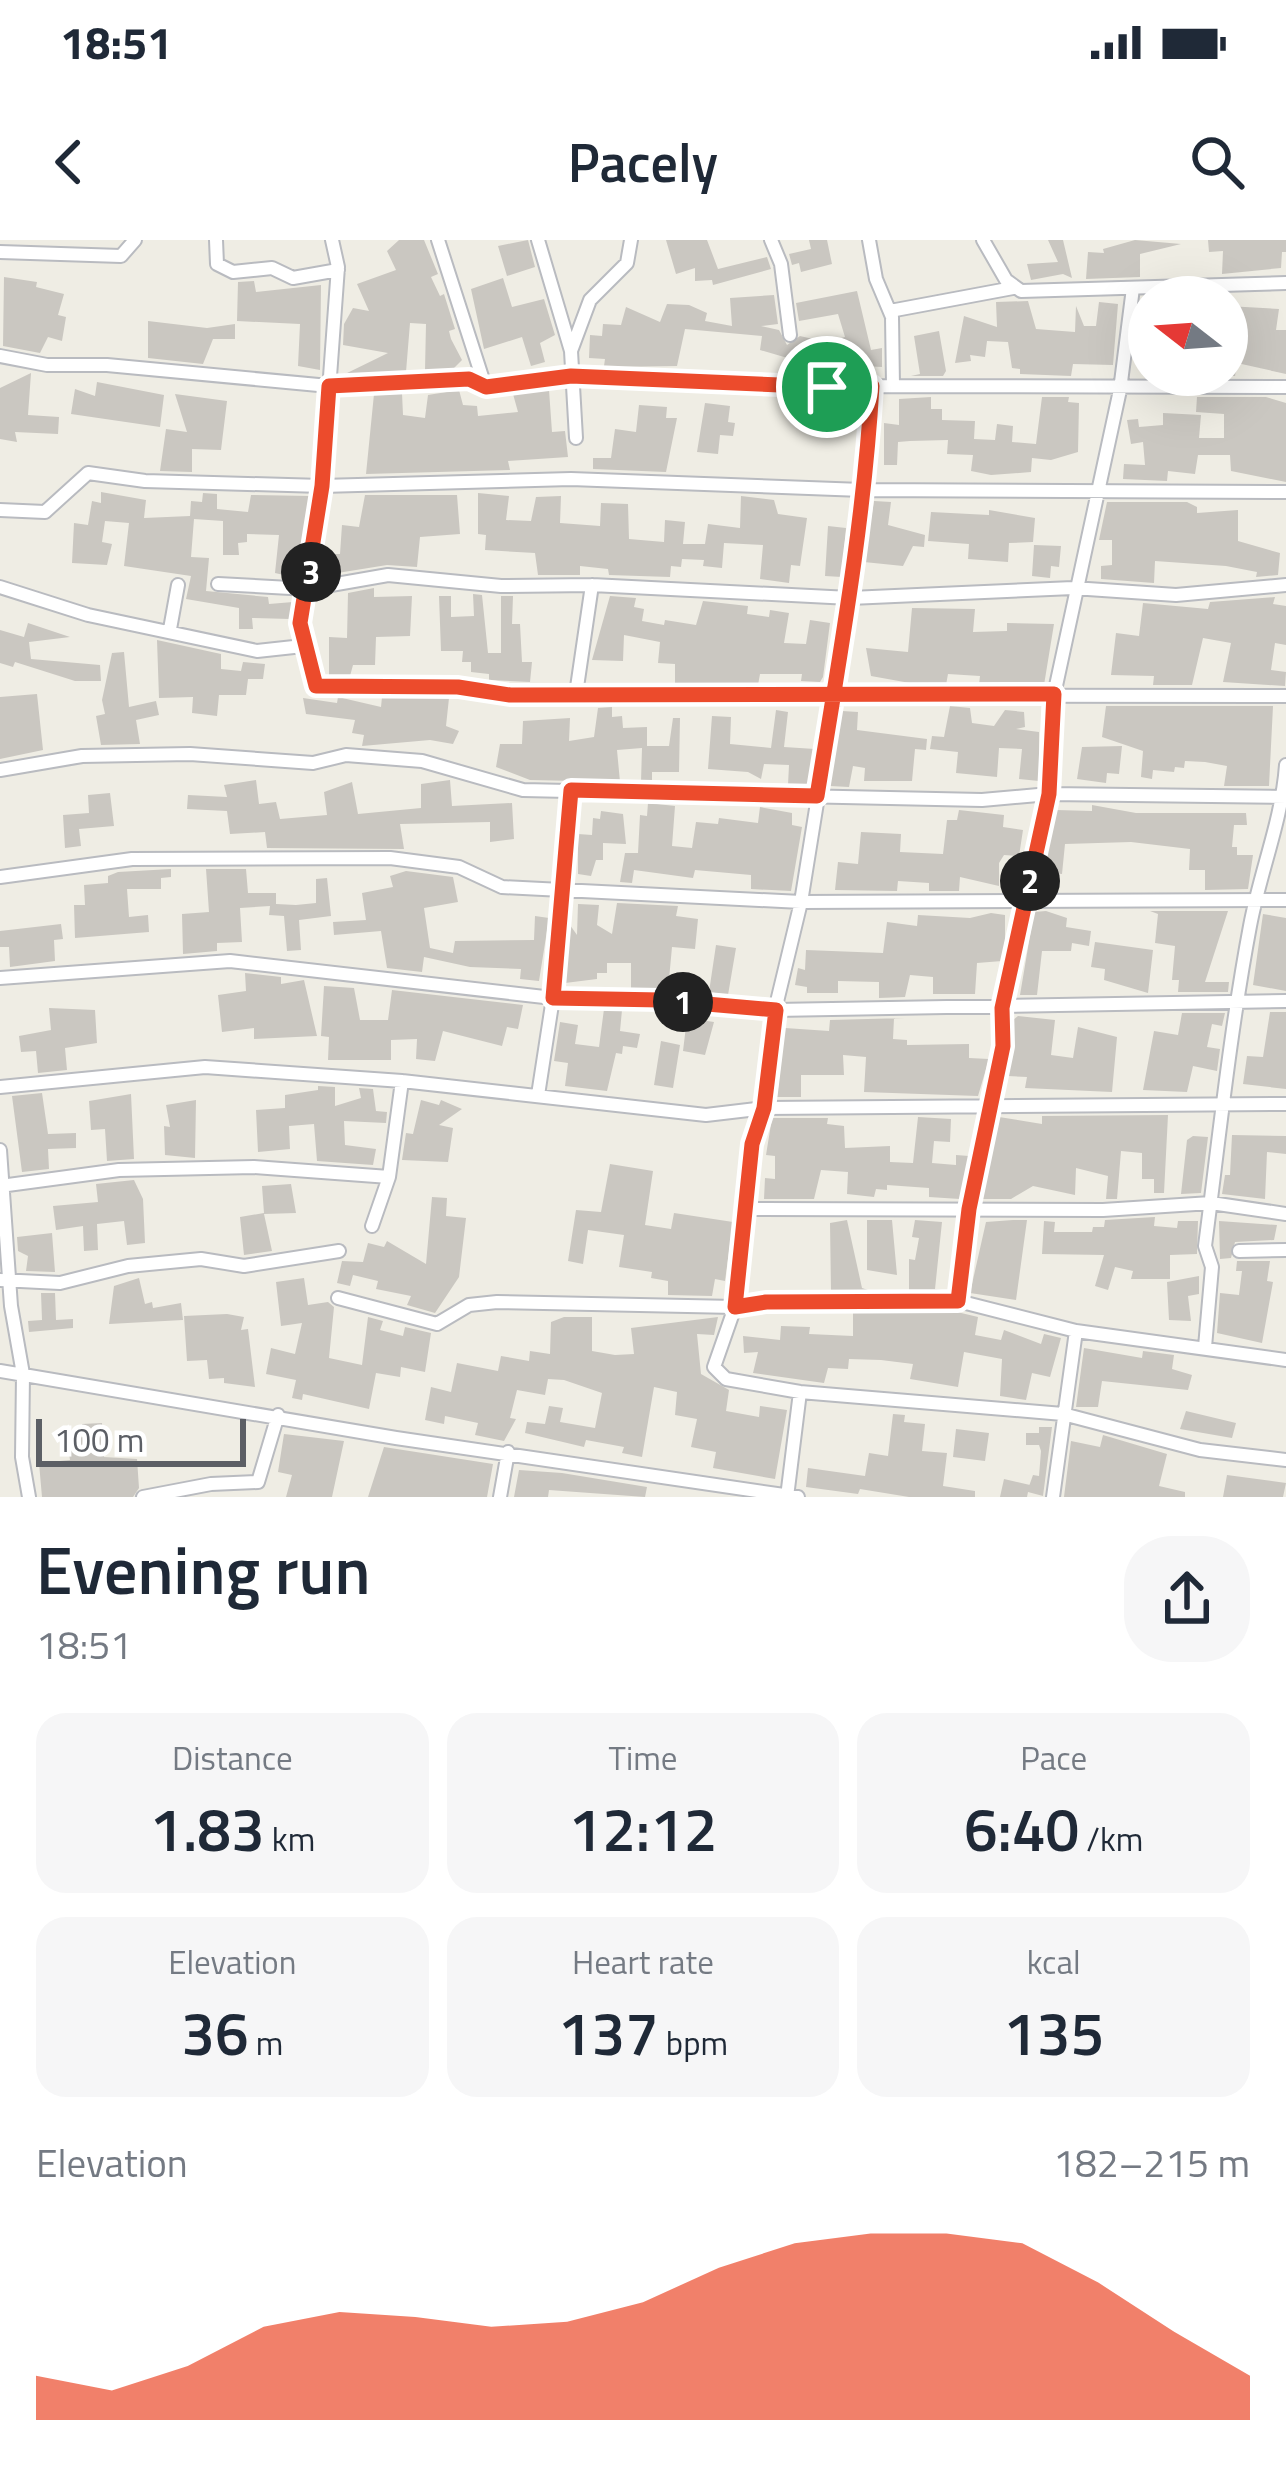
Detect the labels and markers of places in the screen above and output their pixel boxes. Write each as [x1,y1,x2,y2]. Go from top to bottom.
pin [776,336,878,438]
pin: 3 [281,542,341,602]
pin: 2 [1000,851,1060,911]
pin: 1 [653,972,713,1032]

